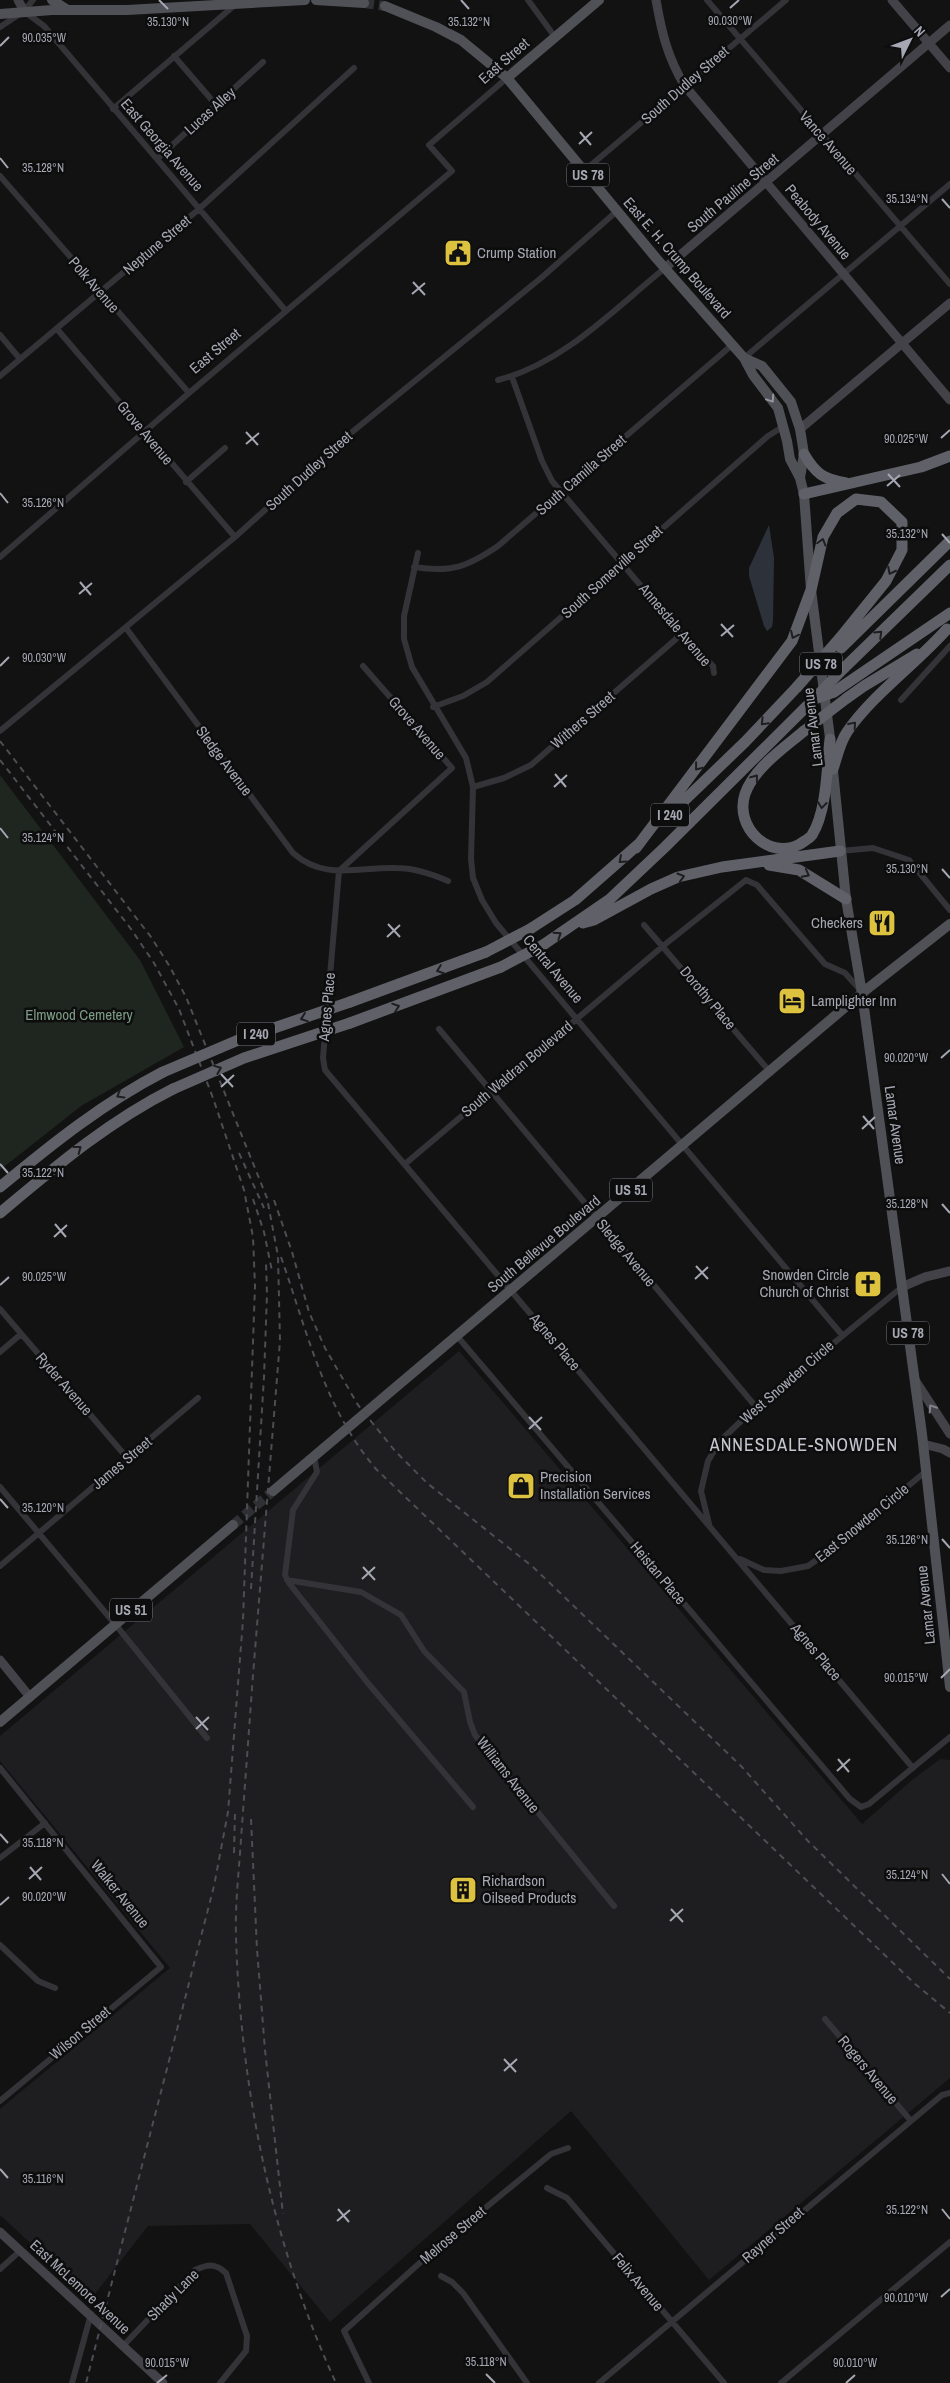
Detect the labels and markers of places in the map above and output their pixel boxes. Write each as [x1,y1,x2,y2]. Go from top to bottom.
public building icon: Crump Station [443,238,473,268]
place label: Crump Station [477,242,556,263]
restaurant icon: Checkers [867,908,897,938]
place label: Checkers [811,912,863,933]
hotel icon: Lamplighter Inn [777,986,807,1016]
place label: Lamplighter Inn [811,990,896,1011]
place label: Snowden Circle Church of Christ [759,1264,850,1302]
church icon: Snowden Circle Church of Christ [853,1269,883,1299]
place label: Precision Installation Services [540,1466,651,1504]
shop icon: Precision Installation Services [506,1471,536,1501]
place label: Richardson Oilseed Products [482,1870,576,1908]
building icon: Richardson Oilseed Products [448,1875,478,1905]

